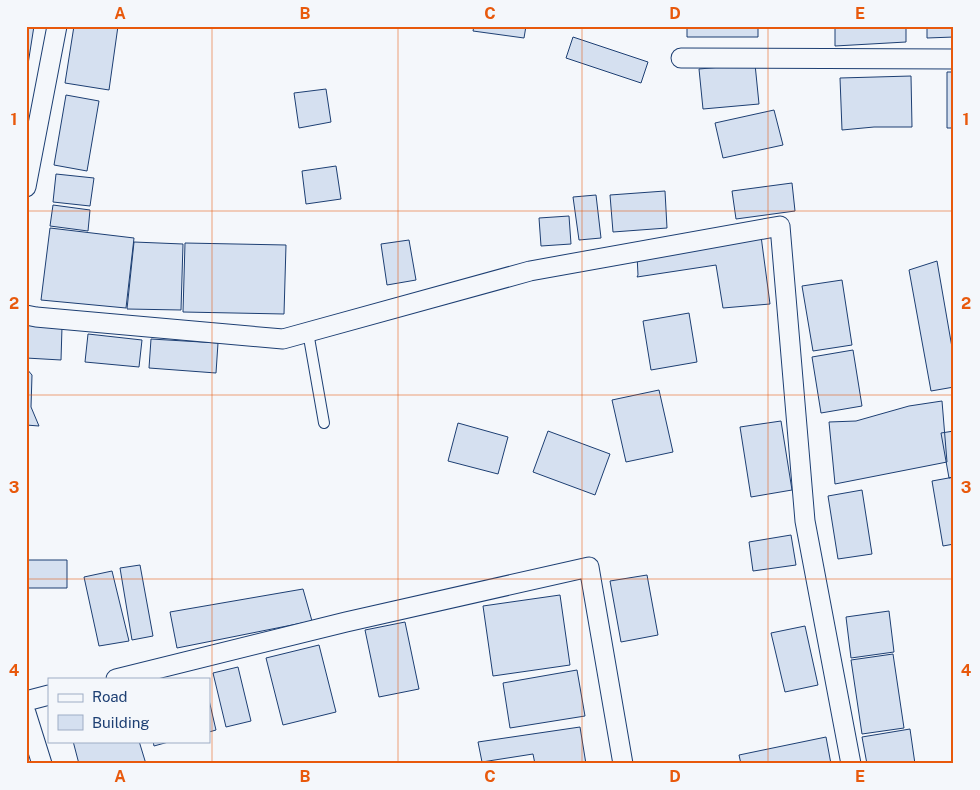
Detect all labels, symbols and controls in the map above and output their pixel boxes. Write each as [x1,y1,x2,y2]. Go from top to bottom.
text: A [114,4,126,23]
text: B [300,4,311,23]
text: C [484,4,496,23]
text: D [669,4,681,23]
text: E [855,4,865,23]
text: 1 [11,110,17,129]
text: 1 [963,110,969,129]
text: 2 [9,294,19,313]
text: 2 [961,294,971,313]
text: 3 [9,478,19,497]
text: 3 [961,478,971,497]
text: 4 [9,661,20,680]
text: 4 [961,661,972,680]
legend [48,678,210,742]
text: Road [92,688,128,705]
text: Building [92,714,150,731]
text: A [114,767,126,786]
text: B [300,767,311,786]
text: C [484,767,496,786]
text: D [669,767,681,786]
text: E [855,767,865,786]

